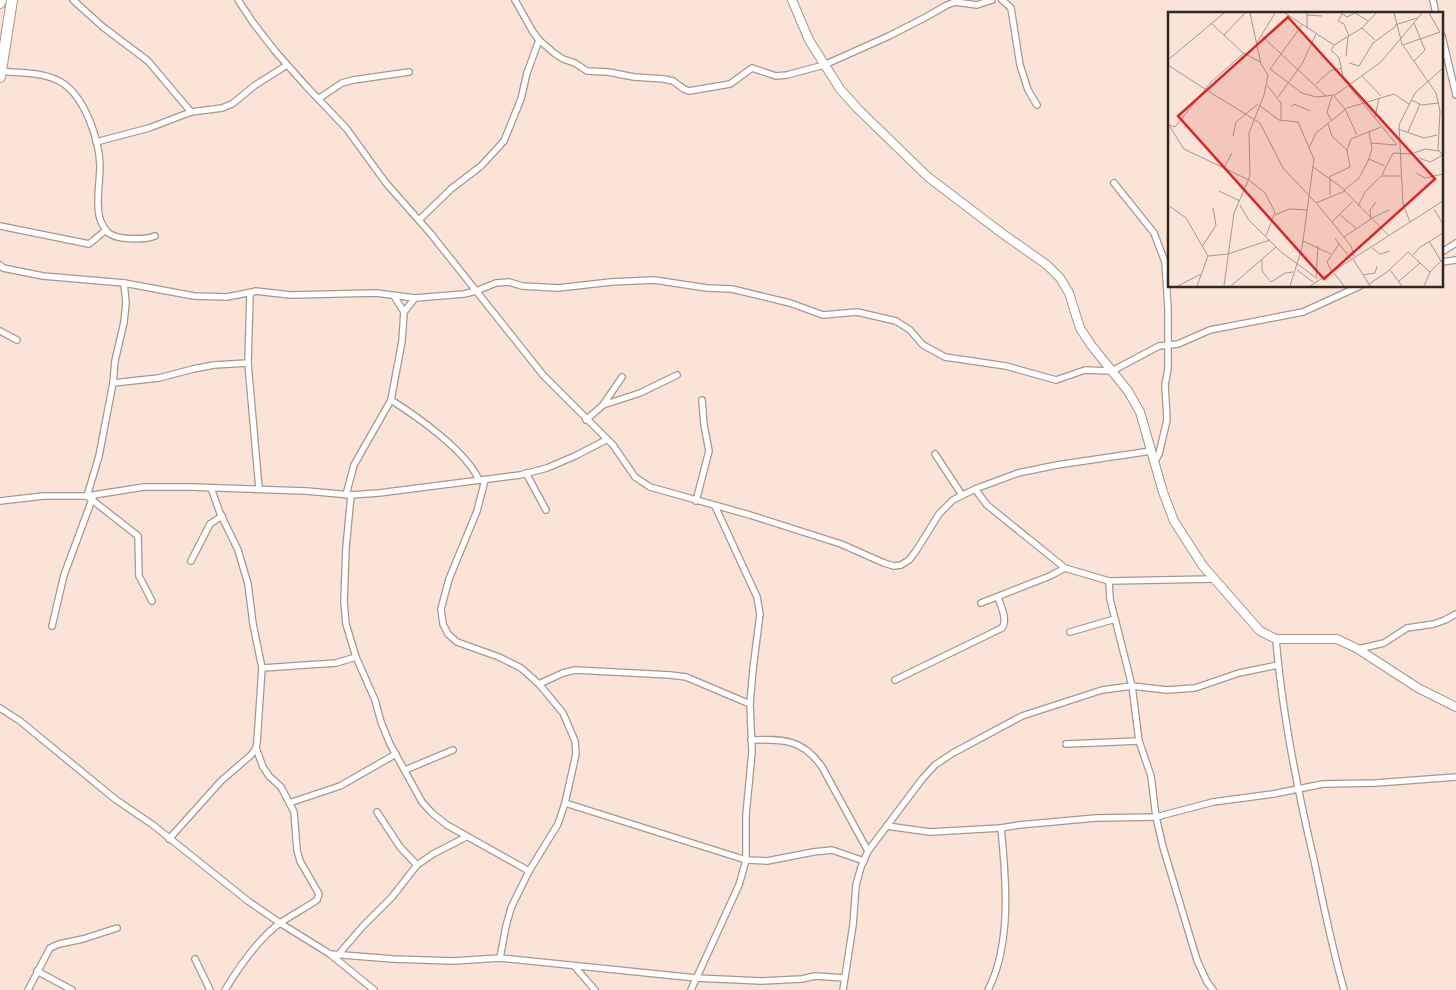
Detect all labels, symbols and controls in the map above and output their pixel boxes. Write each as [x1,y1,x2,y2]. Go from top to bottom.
inset map [1168,12,1444,288]

